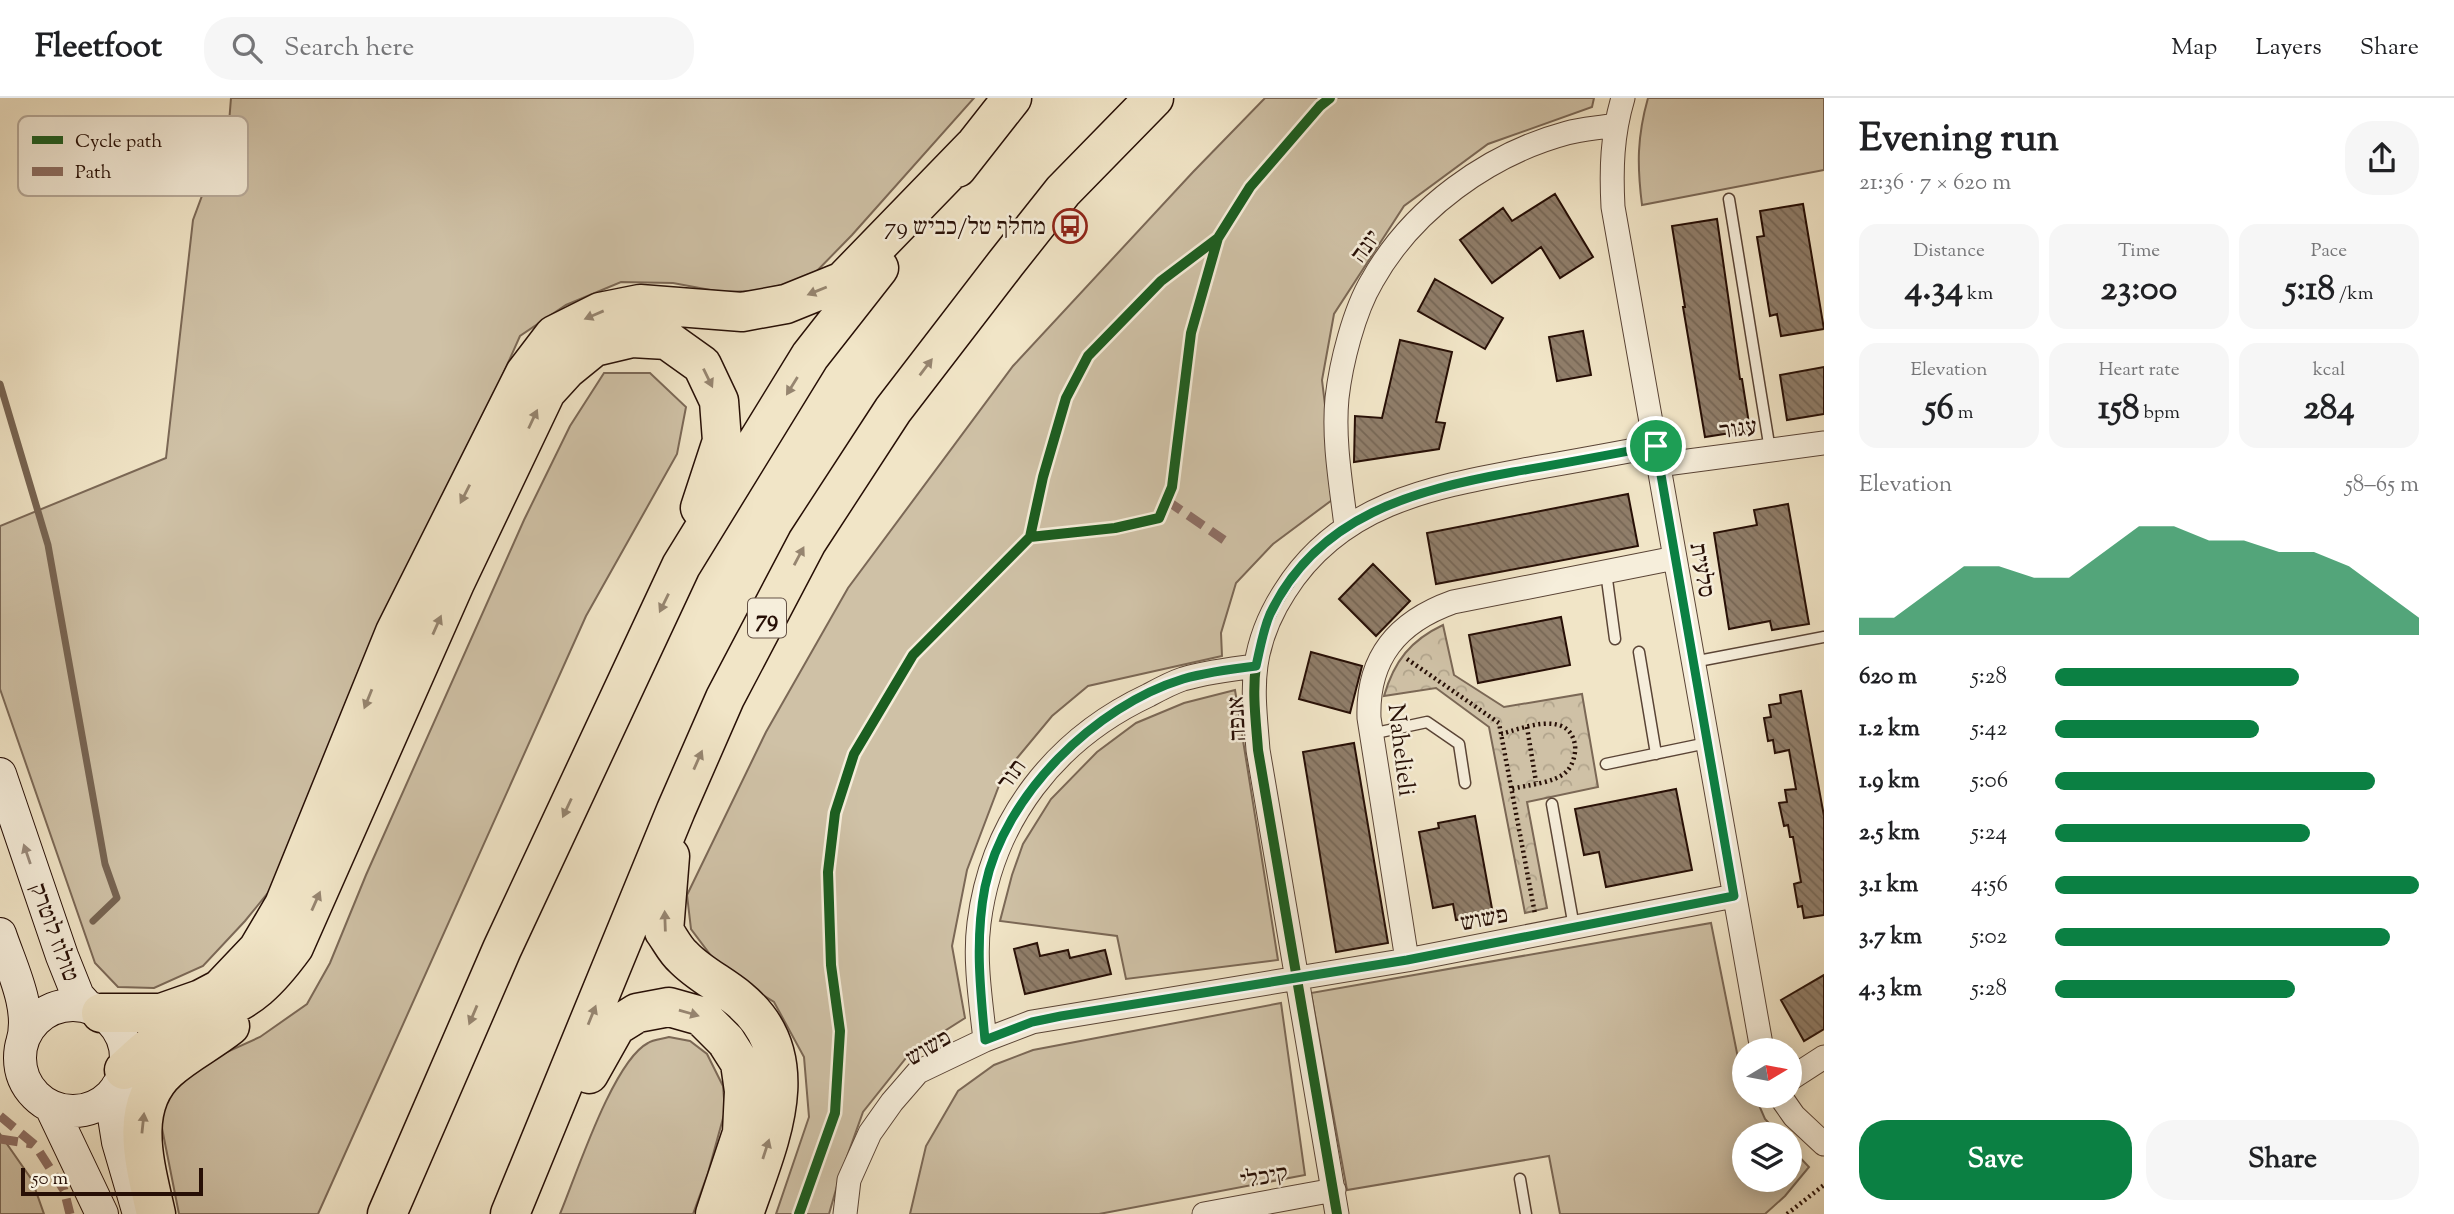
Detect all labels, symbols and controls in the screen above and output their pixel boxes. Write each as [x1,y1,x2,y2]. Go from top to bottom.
search box [204,17,694,80]
text: Fleetfoot [35,24,162,72]
icon: search [228,29,266,67]
text: Search here [284,30,414,67]
text: Map [2171,31,2217,65]
text: Layers [2255,31,2322,65]
text: Share [2360,31,2419,65]
text: Evening run [1859,114,2059,168]
legend [18,116,248,196]
button: share [2345,121,2419,195]
text: Cycle path [75,129,162,156]
text: Path [75,160,112,187]
text: 21:36 · 7 × 620 m [1859,167,2011,200]
bus stop icon: מחלף טל/כביש 79 [1051,207,1089,245]
place label: מחלף טל/כביש 79 [884,211,1046,245]
street label: יונה [1343,224,1390,271]
text: Distance [1913,238,1985,265]
text: Time [2118,238,2160,265]
text: Pace [2311,238,2347,265]
text: 4.34 [1905,265,1963,316]
text: 23:00 [2101,265,2177,316]
text: 5:18 [2285,265,2335,316]
text: km [1963,281,1993,308]
text: /km [2335,281,2373,308]
one-way arrow [806,286,827,297]
one-way arrow [584,310,605,321]
text: Elevation [1910,357,1988,384]
text: Heart rate [2098,357,2180,384]
text: kcal [2313,357,2345,384]
one-way arrow [918,359,933,377]
one-way arrow [702,368,714,388]
one-way arrow [786,376,799,395]
text: 56 [1924,384,1954,435]
text: 158 [2098,384,2139,435]
text: 284 [2303,384,2355,435]
text: m [1954,400,1974,427]
text: bpm [2139,400,2180,427]
one-way arrow [527,409,539,429]
street label: עגור [1717,411,1759,449]
pin [1626,416,1686,476]
icon: arrive [1637,427,1675,465]
text: Elevation [1859,469,1952,502]
text: 58–65 m [2345,469,2419,502]
one-way arrow [459,484,470,504]
street label: סלעית [1679,540,1723,600]
one-way arrow [794,546,805,566]
one-way arrow [658,593,670,613]
road number: 79 [748,598,786,638]
one-way arrow [431,615,443,635]
text: 620 m [1859,661,1917,694]
text: 5:28 [1971,661,2007,694]
one-way arrow [362,689,373,710]
street label: אנפה [1220,695,1256,743]
street label: Nahelieli [1377,702,1423,799]
text: 1.2 km [1859,713,1920,746]
text: 5:42 [1971,713,2007,746]
one-way arrow [693,749,704,770]
street label: תור [990,752,1036,798]
text: 1.9 km [1859,765,1920,798]
text: 5:06 [1971,765,2008,798]
one-way arrow [561,798,573,818]
text: 2.5 km [1859,817,1920,850]
text: 5:24 [1971,817,2007,850]
one-way arrow [21,843,32,864]
text: 3.1 km [1859,869,1918,902]
text: 4:56 [1971,869,2008,902]
street label: טולוז לוטרק [20,879,87,987]
one-way arrow [310,891,322,911]
street label: פשוש [1458,899,1511,941]
one-way arrow [659,910,670,932]
text: 3.7 km [1859,921,1922,954]
text: 5:02 [1971,921,2007,954]
text: 4.3 km [1859,973,1922,1006]
text: 5:28 [1971,973,2007,1006]
one-way arrow [586,1004,597,1025]
one-way arrow [467,1005,478,1026]
one-way arrow [678,1008,699,1018]
street label: פשוש [900,1022,958,1076]
north arrow [1732,1038,1802,1108]
map controls [1732,1038,1802,1192]
one-way arrow [138,1112,149,1134]
button: Save [1859,1120,2132,1200]
button: Share [2146,1120,2419,1200]
button: layers [1732,1122,1802,1192]
one-way arrow [761,1139,772,1160]
street label: קיכלי [1238,1157,1291,1199]
scale bar [21,1165,203,1197]
text: 50 m [32,1166,68,1193]

